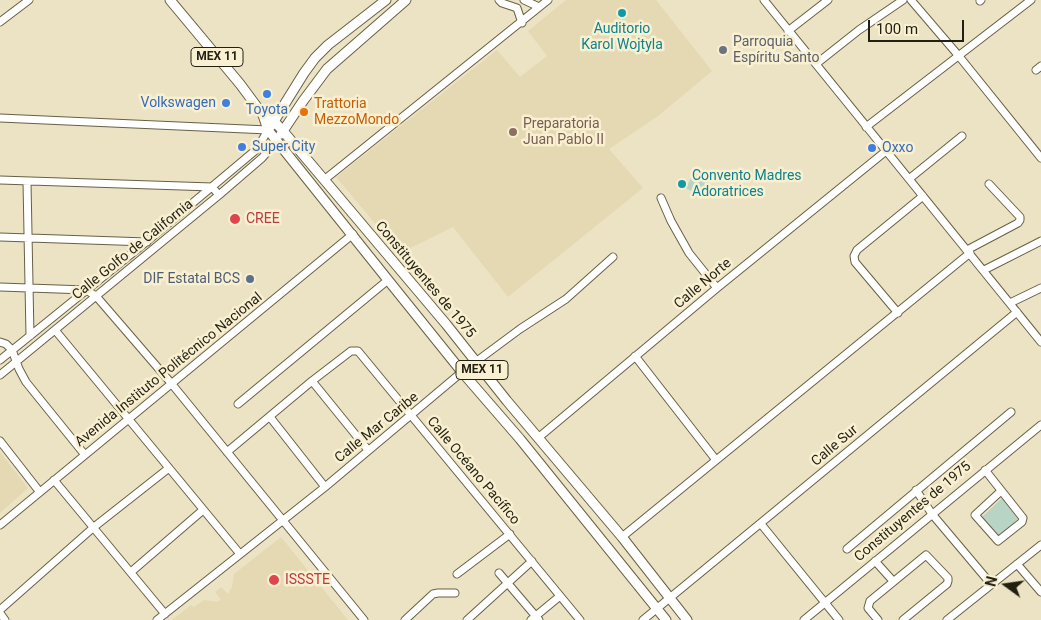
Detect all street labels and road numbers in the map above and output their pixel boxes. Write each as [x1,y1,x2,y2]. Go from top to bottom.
road number: MEX 11 [191,48,243,66]
street label: Calle Golfo de California [69,196,197,304]
street label: Constituyentes de 1975 [371,218,479,342]
street label: Calle Norte [671,255,735,313]
street label: Avenida Instituto Politécnico Nacional [72,289,266,451]
road number: MEX 11 [456,360,508,380]
street label: Calle Mar Caribe [332,389,422,467]
street label: Calle Océano Pacífico [423,414,523,528]
street label: Calle Sur [808,422,862,470]
street label: Constituyentes de 1975 [851,458,975,566]

